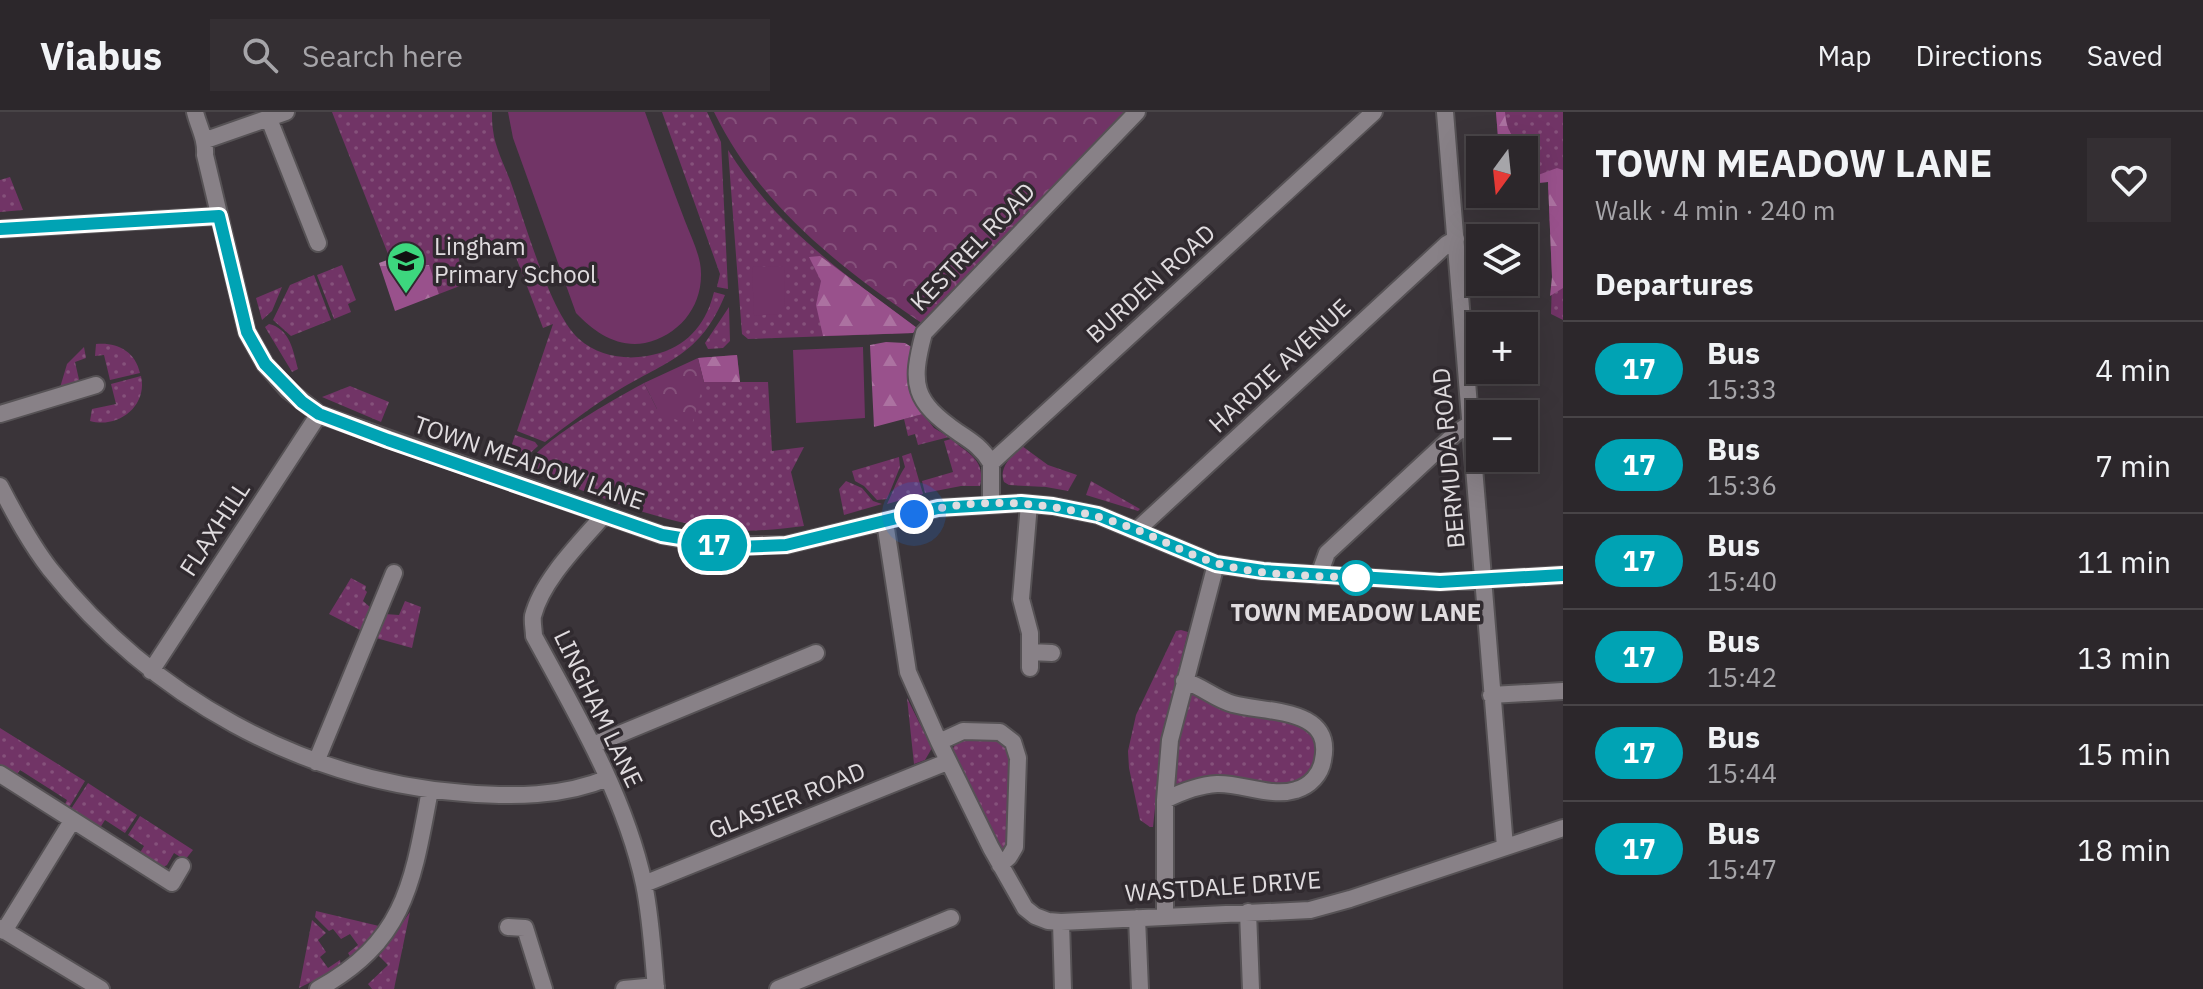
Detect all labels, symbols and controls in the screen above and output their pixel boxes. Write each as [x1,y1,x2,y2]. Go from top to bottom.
search box [210,19,770,91]
text: Viabus [40,31,162,80]
icon: search [238,33,282,77]
text: Search here [302,36,463,75]
text: Map [1817,37,1871,74]
text: Directions [1915,37,2043,74]
text: Saved [2087,37,2163,74]
north arrow [1466,136,1538,208]
map controls [1466,136,1538,472]
text: TOWN MEADOW LANE [1595,138,1992,187]
button: heart [2087,138,2171,222]
street label: KESTREL ROAD [903,175,1042,317]
text: Walk · 4 min · 240 m [1595,193,1835,227]
street label: BURDEN ROAD [1079,217,1222,350]
button: layers [1466,224,1538,296]
place label: Lingham Primary School [434,230,597,290]
school or university icon: Lingham Primary School [385,240,427,295]
text: Departures [1595,264,1754,303]
street label: HARDIE AVENUE [1201,291,1357,439]
button: + [1466,312,1538,384]
text: Bus [1707,333,1760,372]
text: 17 [1622,350,1656,387]
text: 4 min [2095,350,2171,389]
street label: BERMUDA ROAD [1424,367,1472,550]
text: 15:33 [1707,372,1777,406]
button: − [1466,400,1538,472]
street label: TOWN MEADOW LANE [410,408,649,517]
text: Bus [1707,429,1760,468]
text: 17 [1622,446,1656,483]
text: 7 min [2095,446,2171,485]
text: 15:36 [1707,468,1777,502]
street label: FLAXHILL [172,475,257,582]
your location [894,494,934,534]
line badge: 17 [678,519,750,571]
text: Bus [1707,525,1760,564]
text: 17 [697,526,731,563]
text: 17 [1622,542,1656,579]
text: 11 min [2077,542,2171,581]
marker: TOWN MEADOW LANE [1339,561,1373,595]
text: 15:40 [1707,564,1777,598]
place label: TOWN MEADOW LANE [1231,596,1481,628]
text: Bus [1707,621,1760,660]
street label: LINGHAM LANE [547,624,651,793]
text: 17 [1622,638,1656,675]
text: 13 min [2077,638,2171,677]
text: 15:42 [1707,660,1777,694]
text: Bus [1707,717,1760,756]
text: 17 [1622,734,1656,771]
text: 15 min [2077,734,2171,773]
street label: GLASIER ROAD [704,754,870,846]
text: 15:44 [1707,756,1777,790]
text: Bus [1707,813,1760,852]
text: 17 [1622,830,1656,867]
text: 18 min [2077,830,2171,869]
text: 15:47 [1707,852,1777,886]
street label: WASTDALE DRIVE [1124,863,1322,909]

